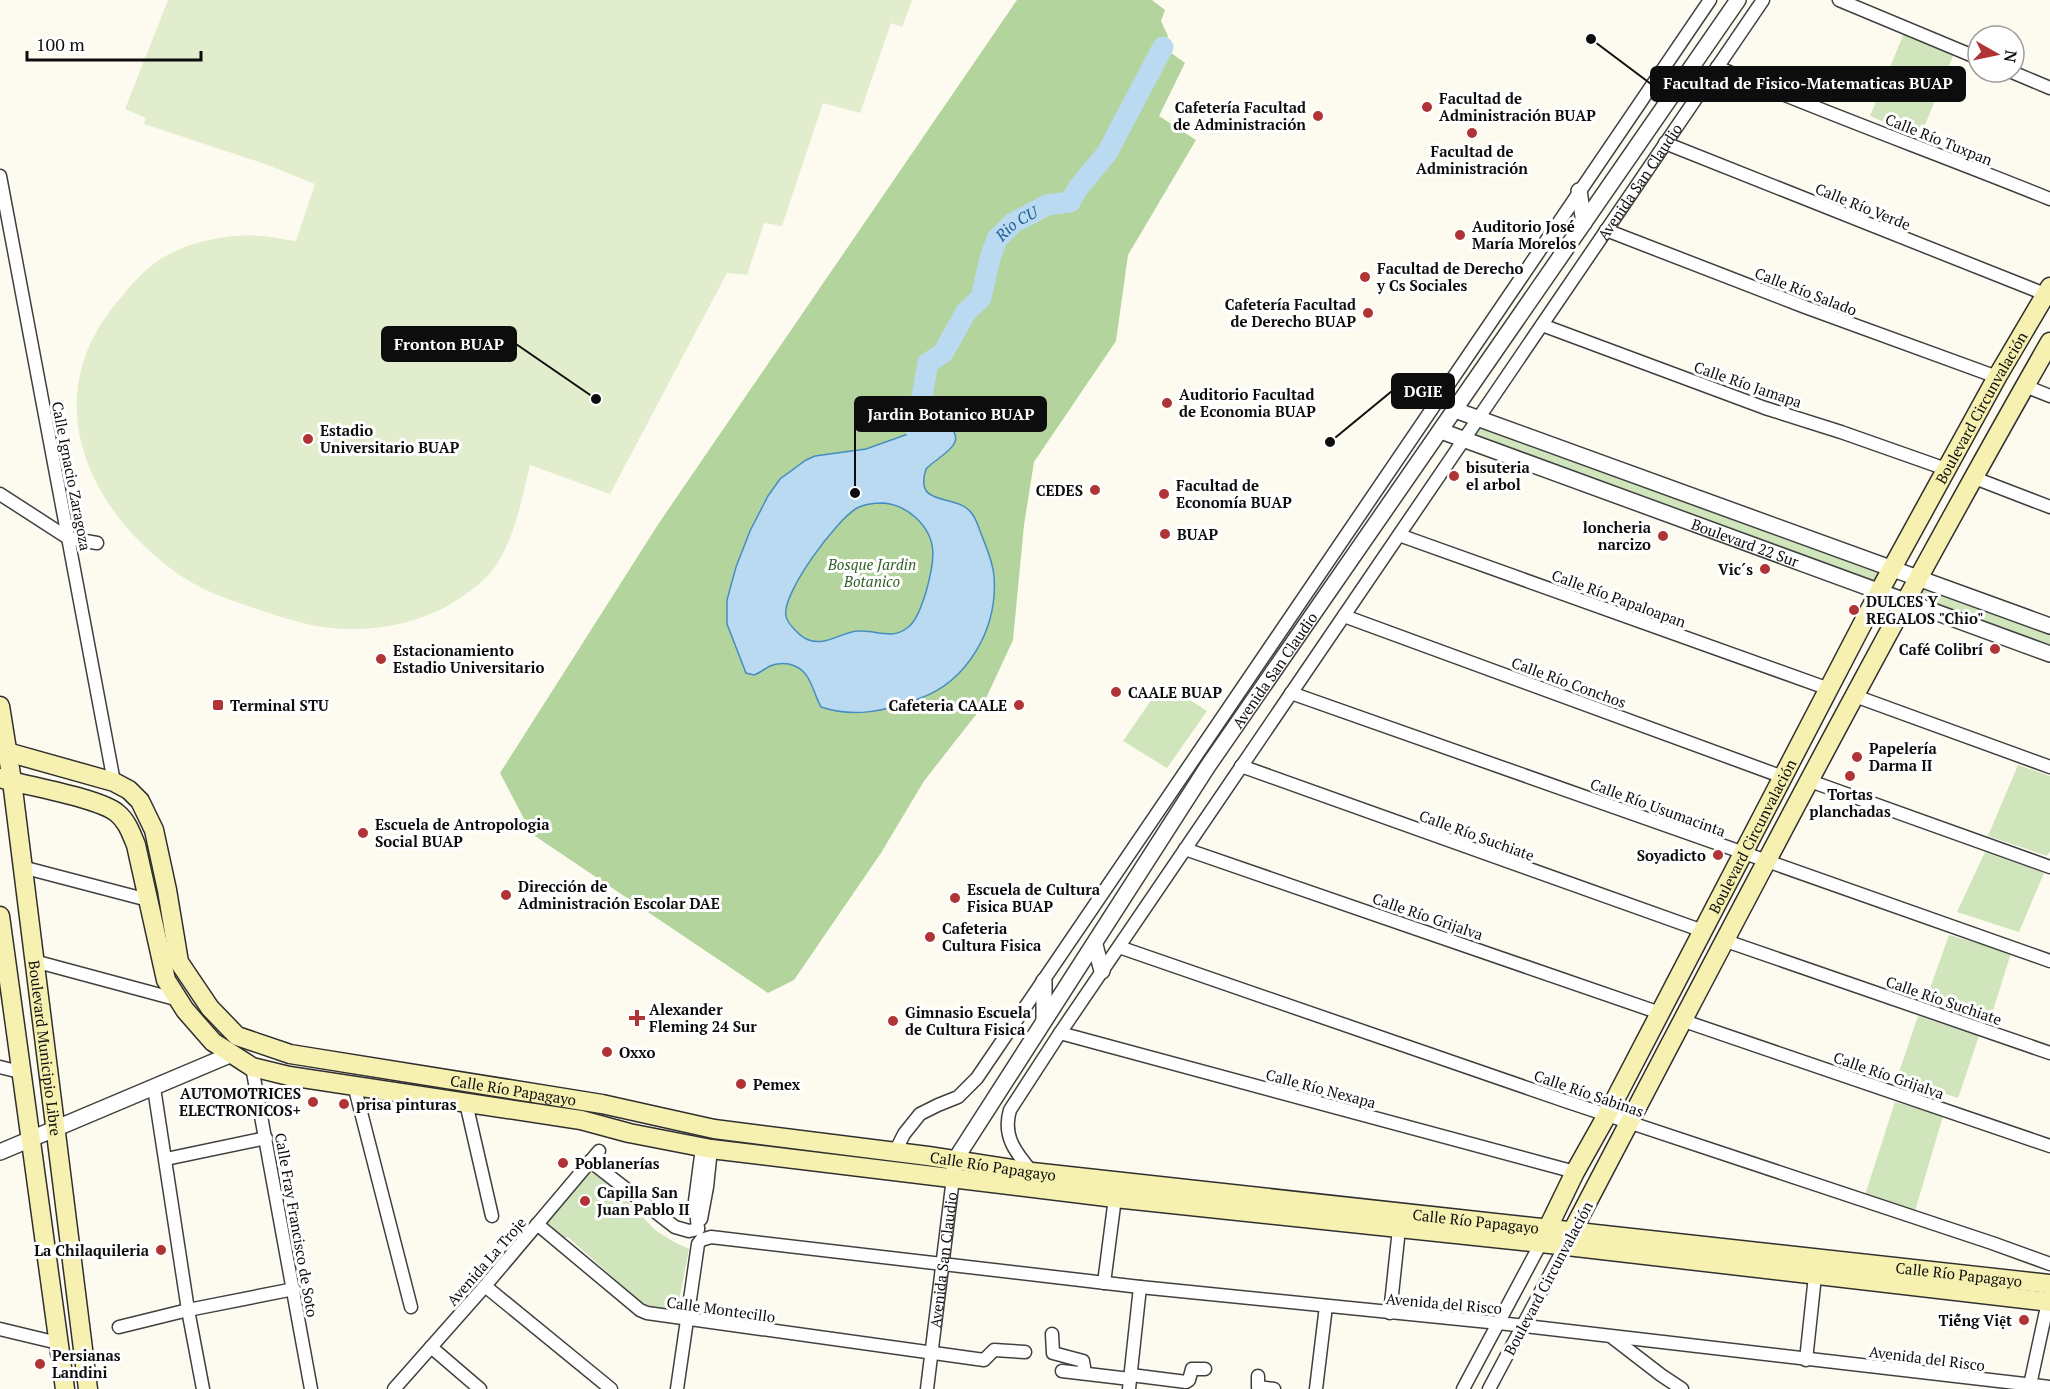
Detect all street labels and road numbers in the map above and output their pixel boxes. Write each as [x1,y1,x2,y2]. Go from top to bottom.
street label: Calle Río Tuxpan [1883,108,1996,170]
street label: Avenida San Claudio [1593,119,1686,244]
street label: Calle Río Verde [1812,178,1914,234]
street label: Calle Río Salado [1752,262,1860,320]
street label: Boulevard Circunvalación [1930,328,2032,487]
street label: Calle Río Jamapa [1691,356,1805,412]
street label: Calle Ignacio Zaragoza [48,400,96,553]
street label: Boulevard 22 Sur [1689,514,1802,571]
street label: Calle Río Papaloapan [1549,564,1689,632]
street label: Avenida San Claudio [1227,608,1322,732]
street label: Calle Río Conchos [1509,652,1629,712]
street label: Boulevard Circunvalación [1704,755,1800,917]
street label: Calle Río Usumacinta [1588,773,1729,841]
street label: Calle Río Suchiate [1417,805,1537,865]
street label: Calle Río Grijalva [1370,888,1486,944]
street label: Boulevard Municipio Libre [24,959,66,1137]
street label: Calle Río Suchiate [1883,971,2005,1029]
street label: Calle Río Grijalva [1831,1047,1947,1103]
street label: Calle Río Nexapa [1264,1064,1379,1112]
street label: Calle Río Sabinas [1531,1065,1647,1121]
street label: Calle Río Papagayo [449,1070,578,1110]
street label: Calle Fray Francisco de Soto [271,1131,323,1319]
street label: Calle Río Papagayo [929,1146,1057,1185]
street label: Avenida San Claudio [925,1191,961,1329]
street label: Boulevard Circunvalación [1499,1198,1597,1358]
street label: Calle Río Papagayo [1411,1204,1540,1238]
street label: Avenida La Troje [442,1212,530,1310]
street label: Calle Río Papagayo [1895,1257,2023,1291]
street label: Avenida del Risco [1385,1288,1503,1318]
street label: Calle Montecillo [665,1291,777,1327]
street label: Avenida del Risco [1868,1341,1986,1375]

